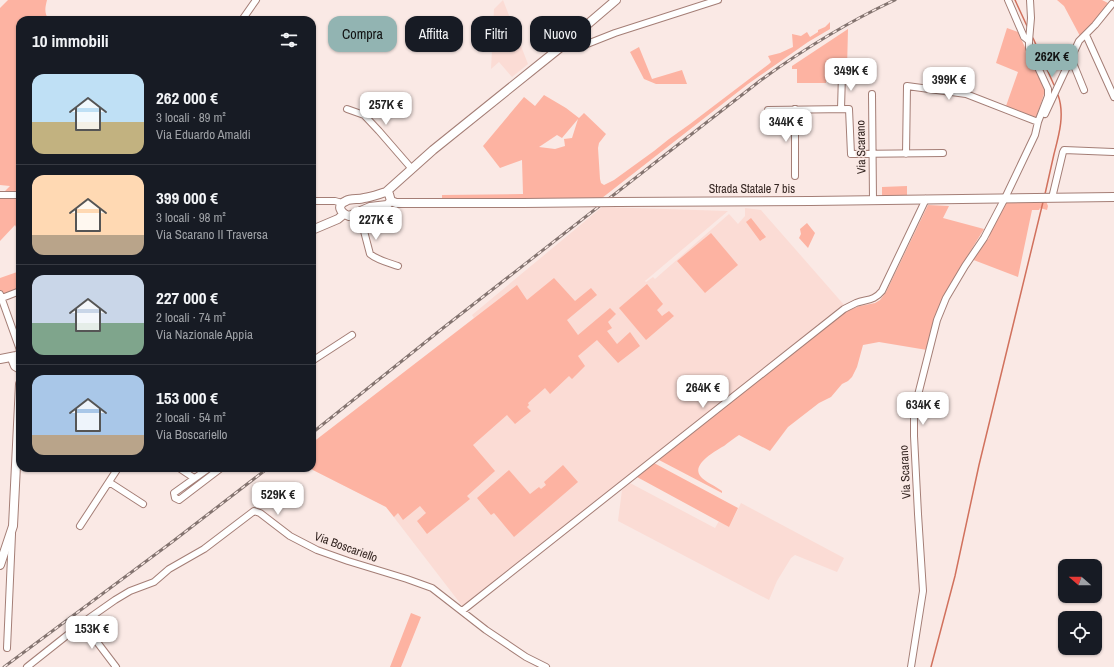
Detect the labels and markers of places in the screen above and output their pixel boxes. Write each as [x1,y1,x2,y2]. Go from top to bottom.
pin: 262K € [1019,44,1085,78]
pin: 349K € [818,58,884,92]
pin: 399K € [916,67,982,101]
pin: 257K € [353,92,419,126]
pin: 344K € [753,109,819,143]
pin: 227K € [343,207,409,241]
pin: 264K € [670,375,736,409]
pin: 634K € [890,392,956,426]
pin: 529K € [245,482,311,516]
pin: 153K € [59,616,125,650]

